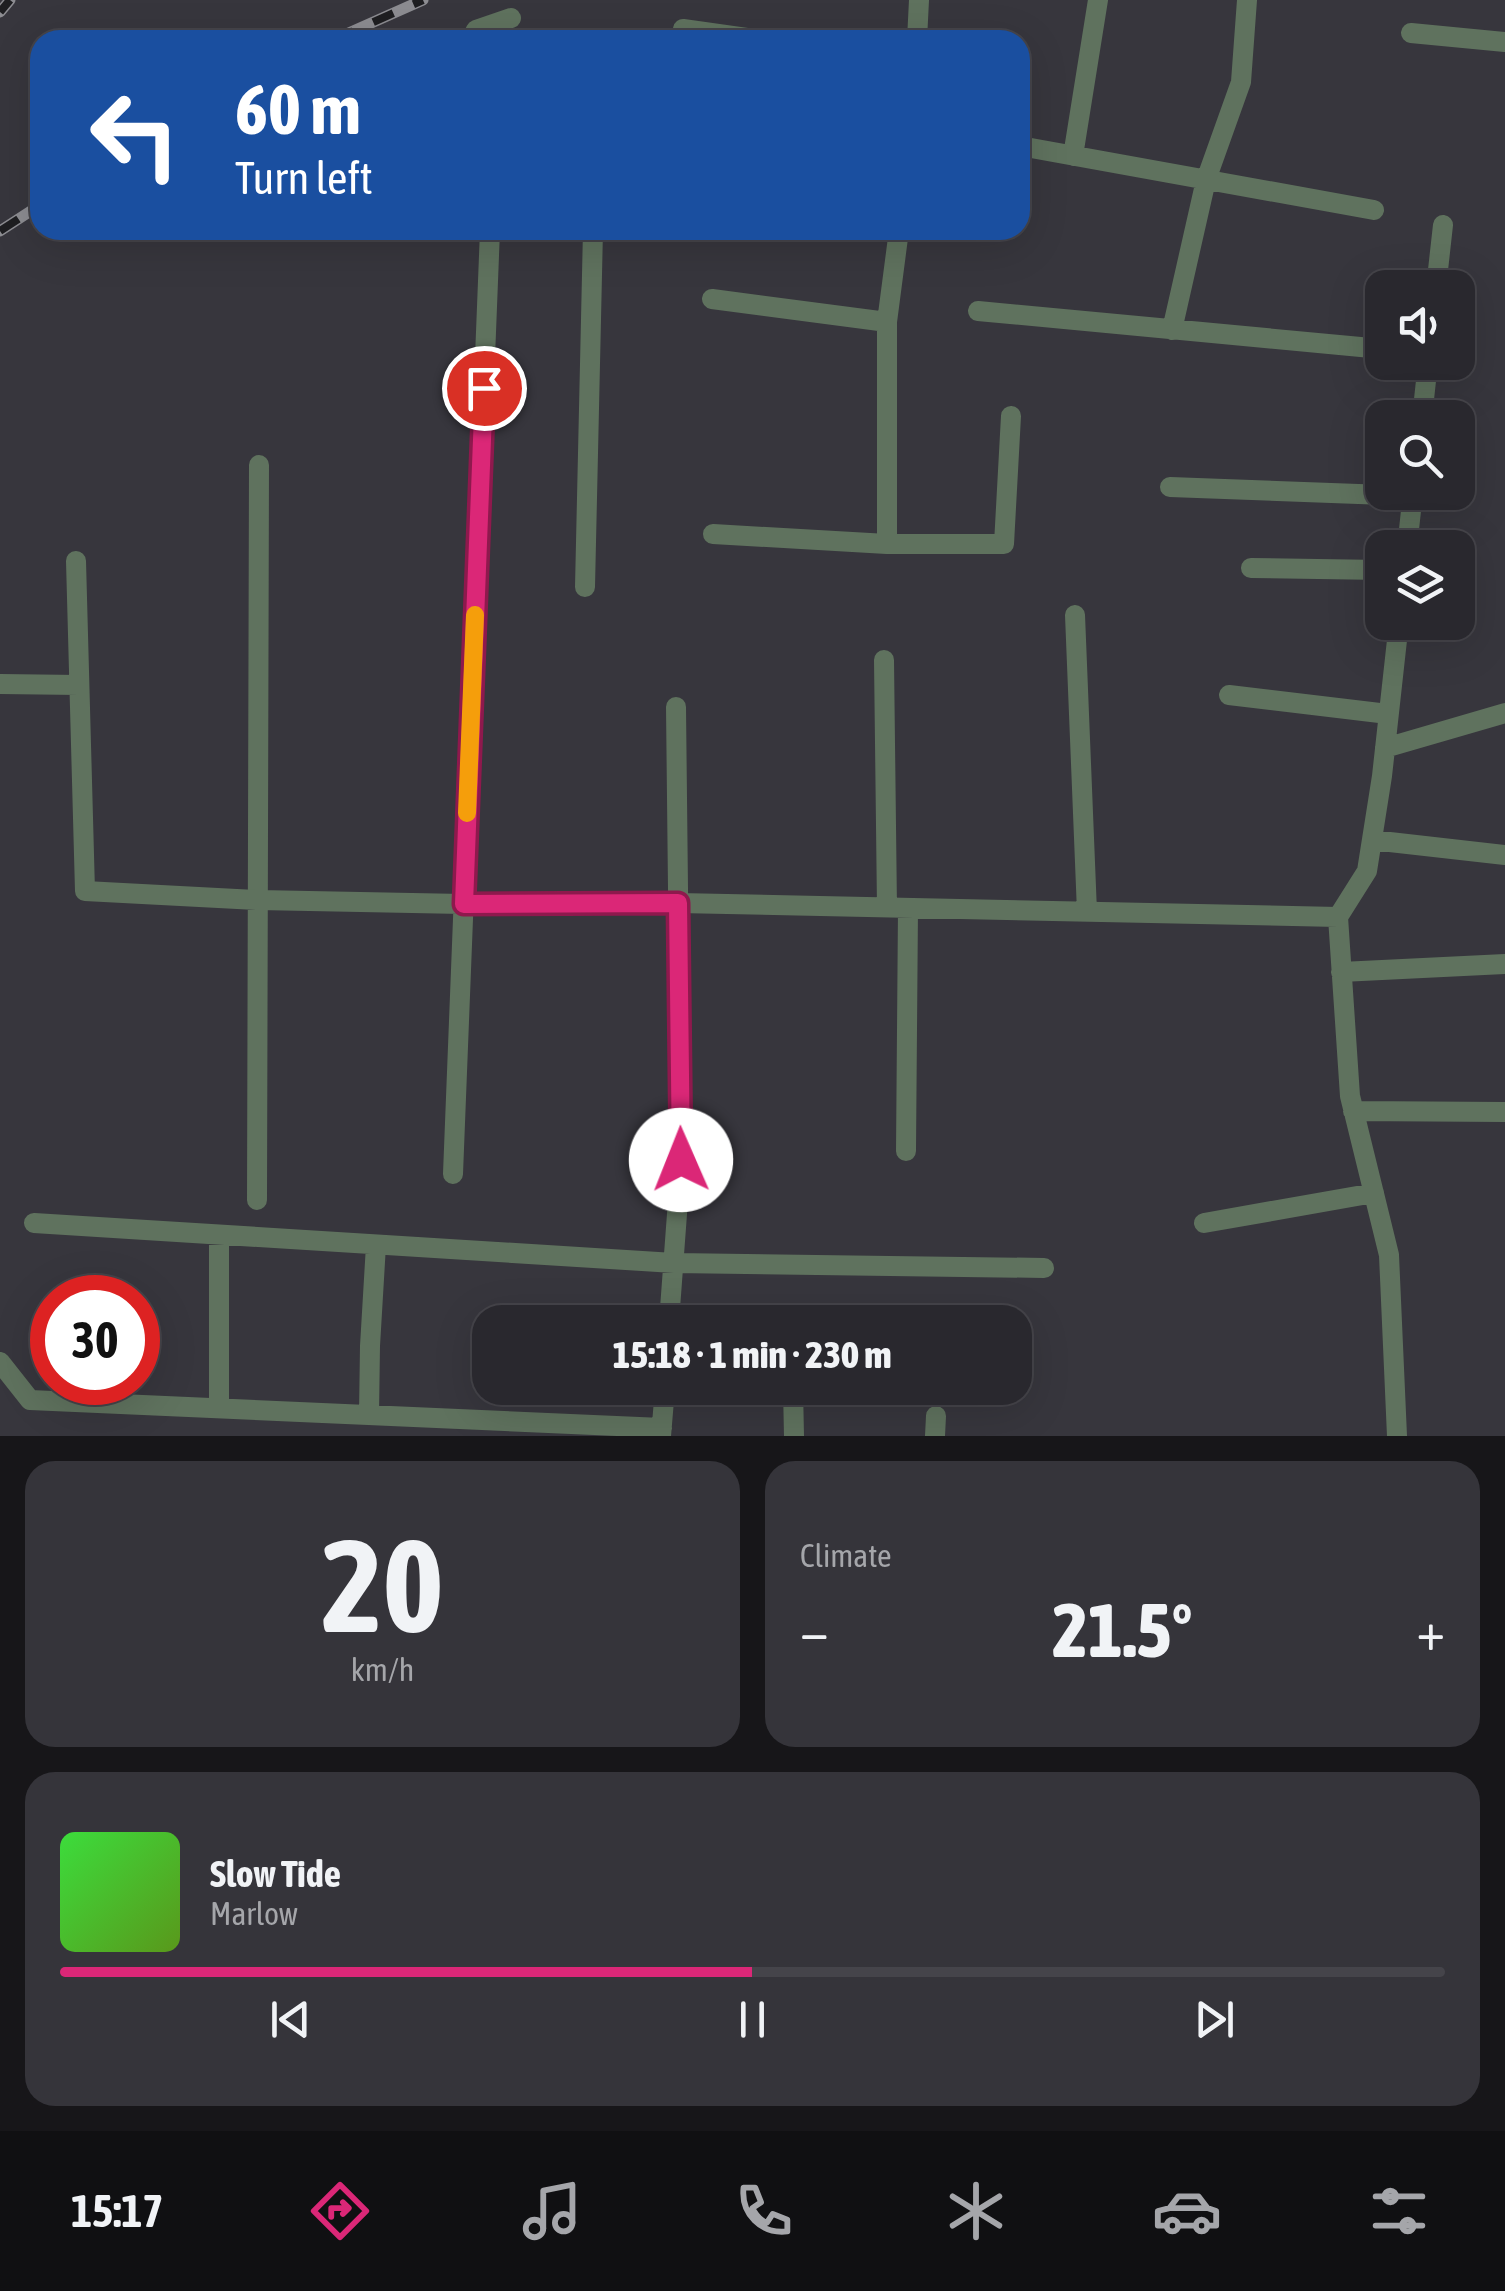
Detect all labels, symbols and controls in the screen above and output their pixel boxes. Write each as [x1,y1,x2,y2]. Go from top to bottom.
text: 60 m [235,69,361,149]
icon: left [70,70,200,200]
text: Turn left [235,152,373,204]
map controls [1365,270,1475,640]
button: sound [1365,270,1475,380]
pin [442,346,527,431]
icon: arrive [457,361,512,416]
button: search [1365,400,1475,510]
button: layers [1365,530,1475,640]
position arrow [629,1108,733,1212]
speed limit sign: 30 [30,1275,160,1405]
text: 15:18 · 1 min · 230 m [612,1333,892,1376]
text: 20 [321,1511,444,1660]
text: Climate [800,1537,892,1574]
text: 21.5° [1053,1587,1192,1673]
text: − [800,1599,829,1662]
text: + [1416,1599,1445,1662]
text: km/h [351,1651,414,1688]
text: Slow Tide [210,1852,341,1895]
text: Marlow [210,1895,298,1932]
icon: previous [263,1992,318,2047]
icon: pause [725,1992,780,2047]
icon: next [1187,1992,1242,2047]
icon: directions [305,2176,375,2246]
icon: music [517,2176,587,2246]
icon: phone [729,2176,799,2246]
icon: climate [941,2176,1011,2246]
icon: car [1152,2176,1222,2246]
icon: filters [1364,2176,1434,2246]
text: 15:17 [71,2185,164,2237]

